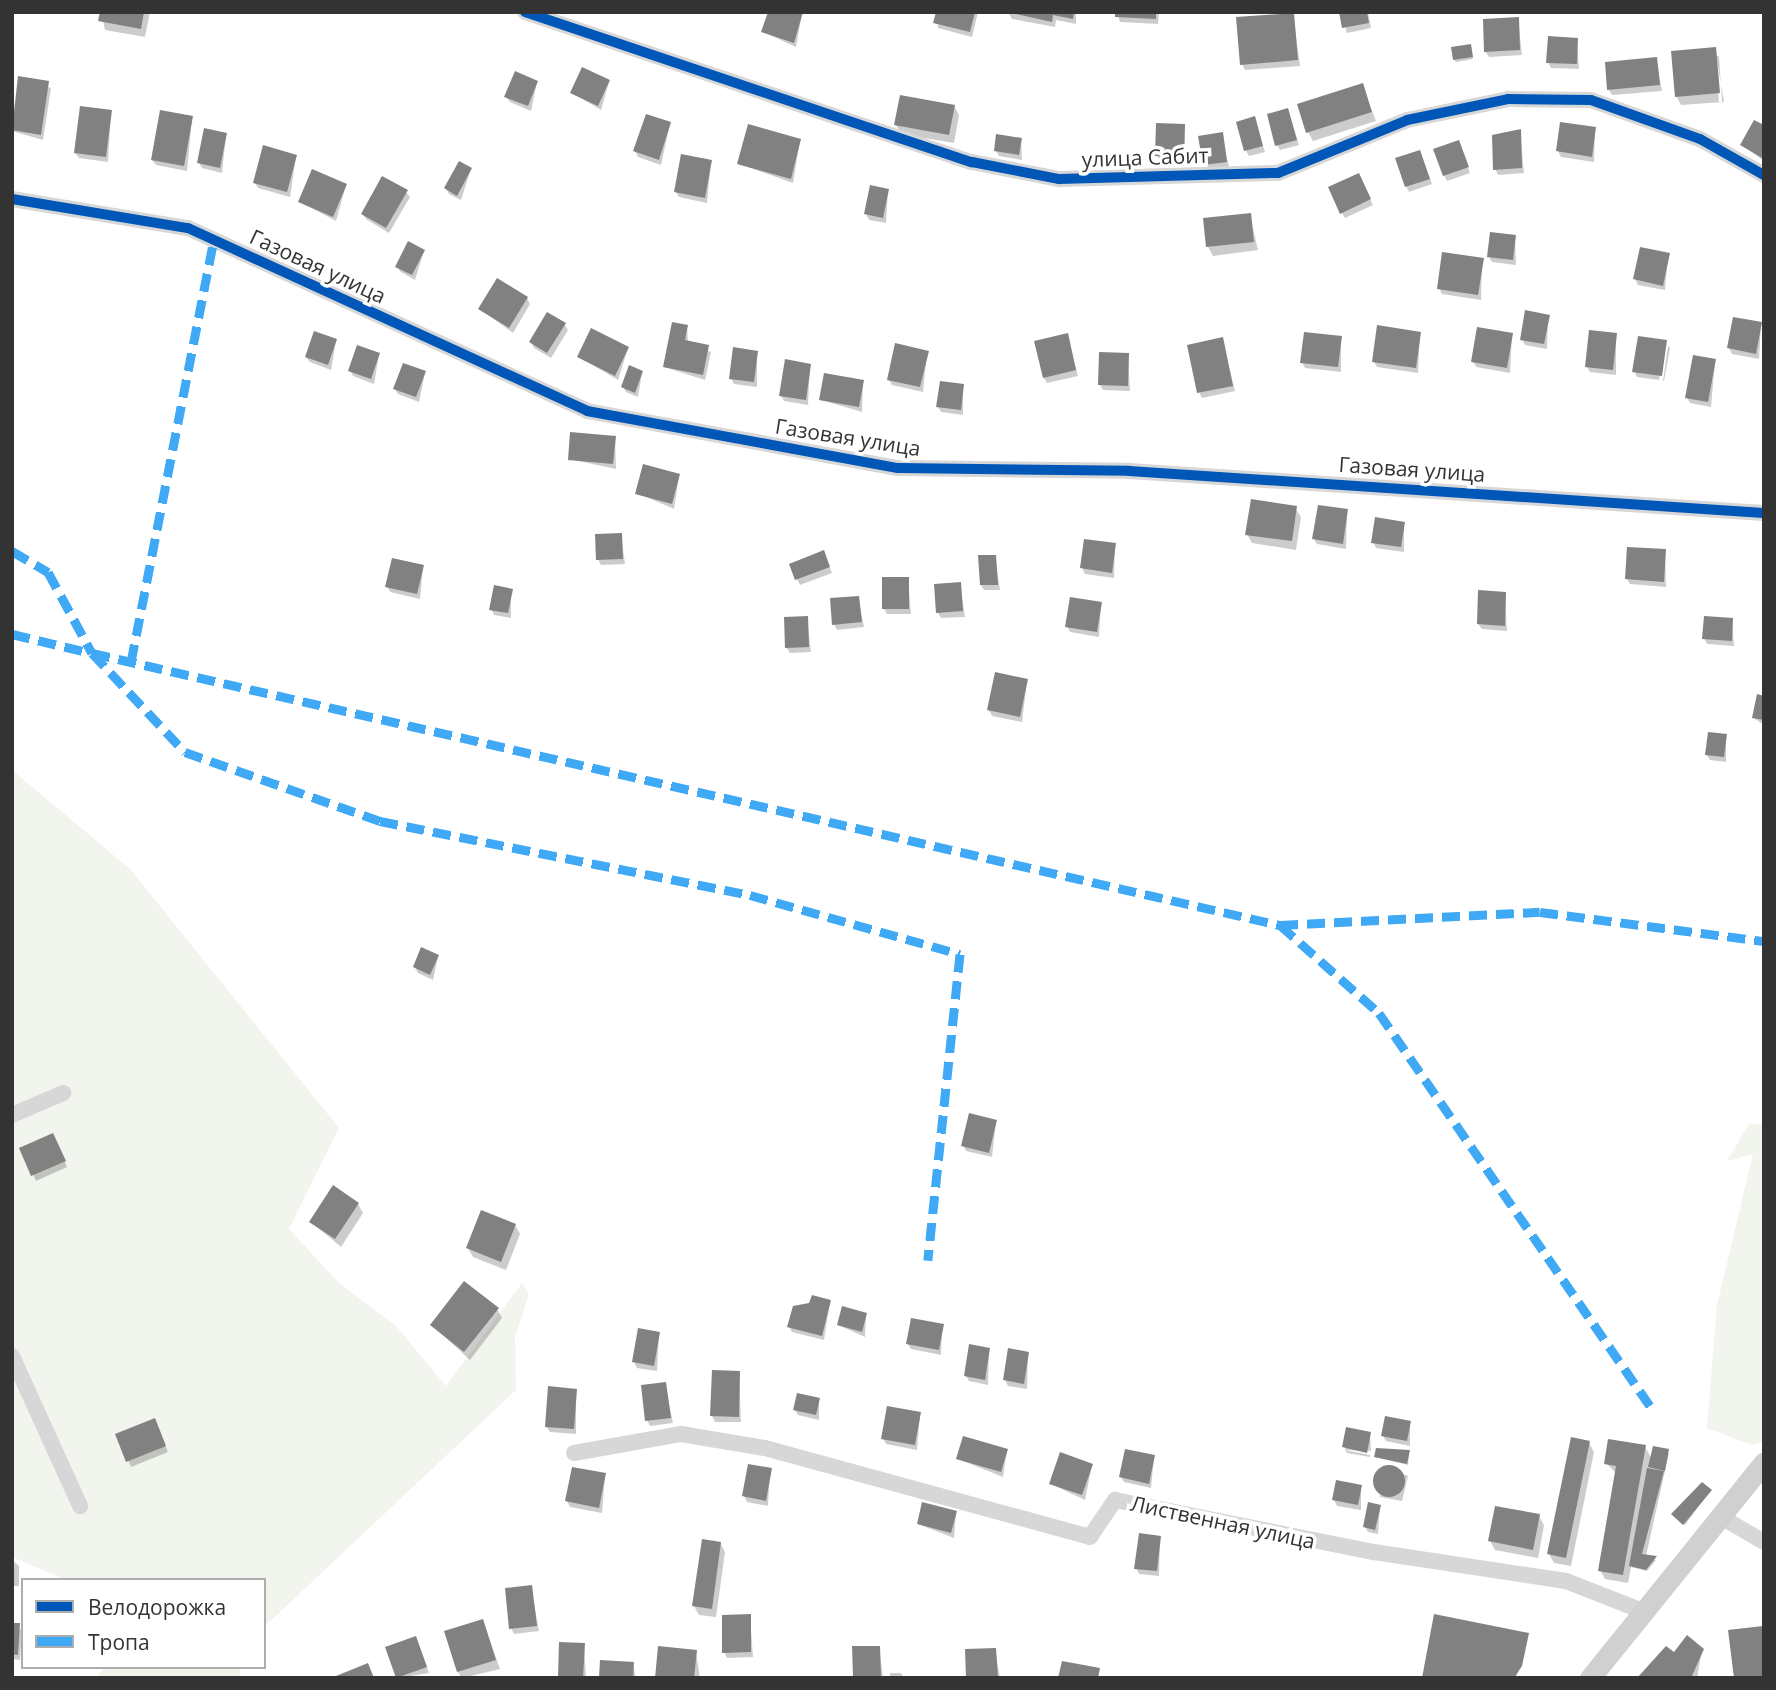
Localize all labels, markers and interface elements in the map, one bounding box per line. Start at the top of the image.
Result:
street label: улица Сабит [1081,142,1209,172]
street label: Газовая улица [246,224,390,308]
street label: Газовая улица [773,413,923,461]
street label: Газовая улица [1338,451,1486,487]
street label: Лиственная улица [1128,1490,1318,1554]
legend [21,1578,266,1669]
text: Велодорожка [88,1593,226,1621]
text: Тропа [88,1628,150,1656]

